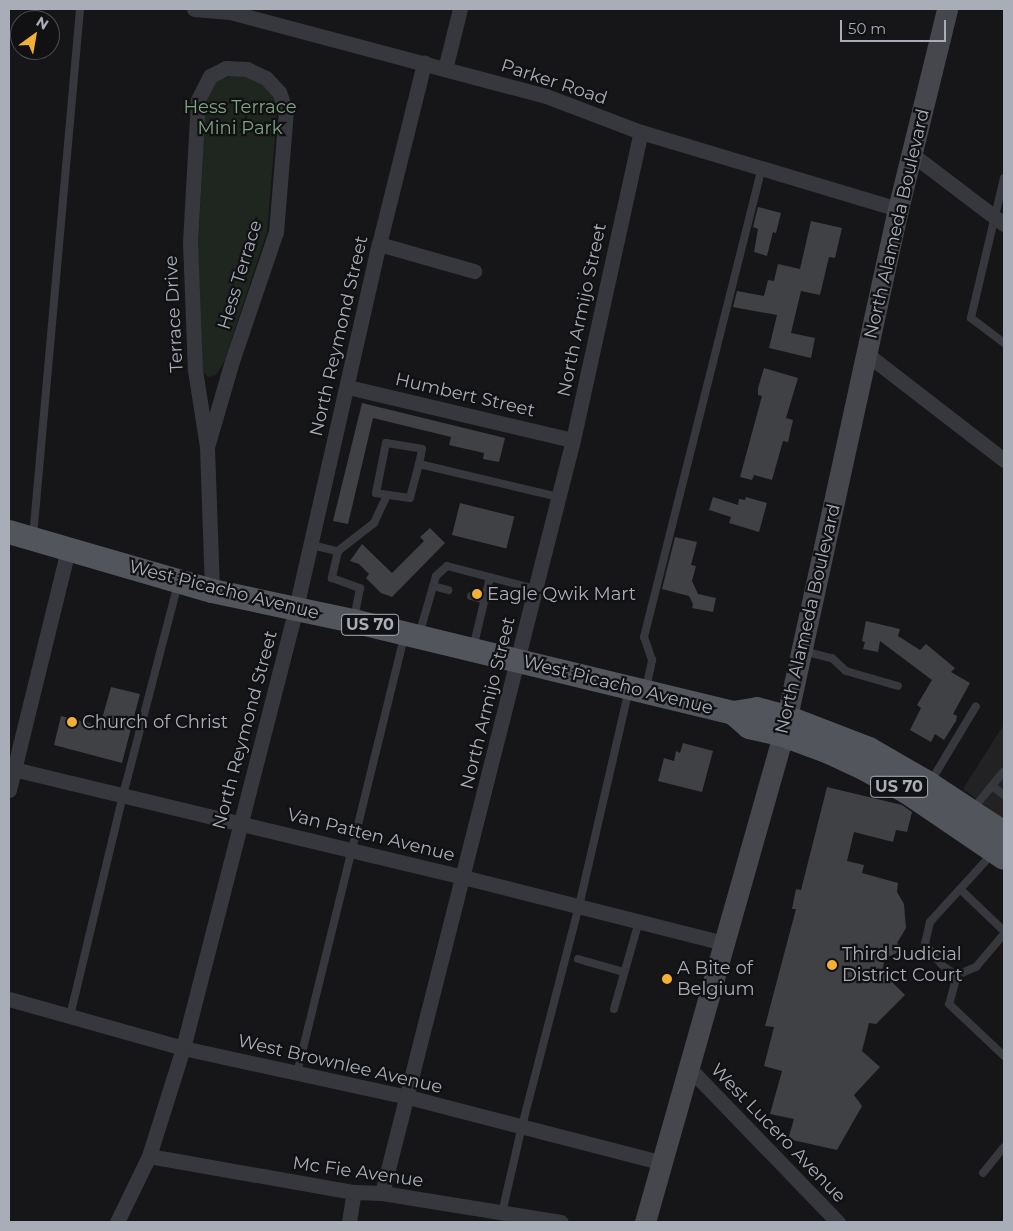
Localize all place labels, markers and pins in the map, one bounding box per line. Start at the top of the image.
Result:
place label: Eagle Qwik Mart [487,583,636,605]
marker: Eagle Qwik Mart [471,588,483,600]
place label: Church of Christ [82,711,228,733]
marker: Church of Christ [66,716,78,728]
place label: Third Judicial District Court [842,944,963,986]
place label: A Bite of Belgium [677,958,755,1001]
marker: Third Judicial District Court [826,959,838,971]
marker: A Bite of Belgium [661,973,673,985]

